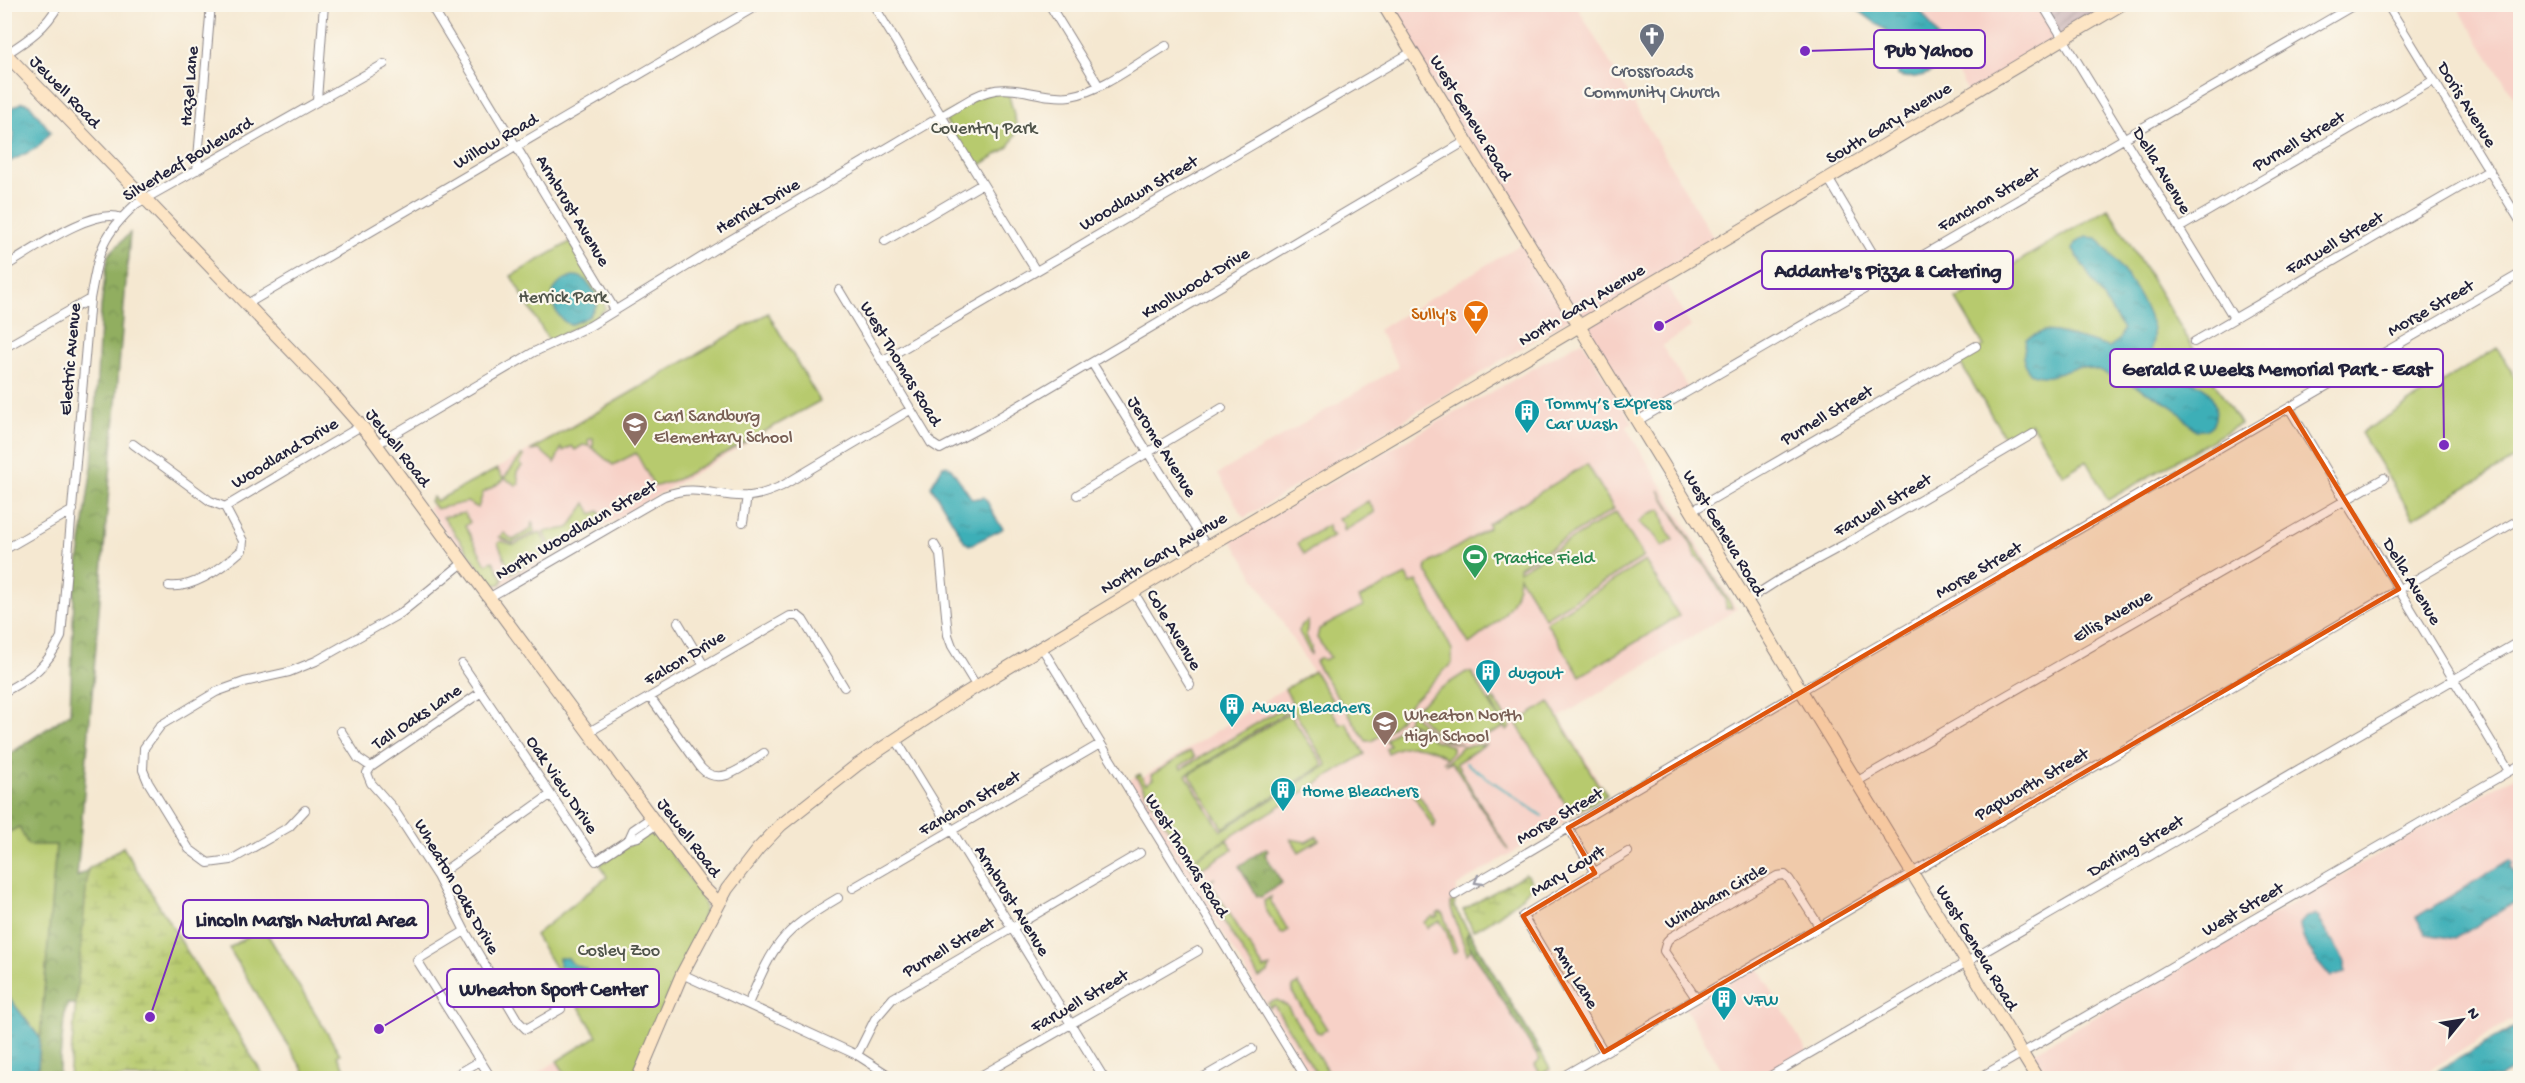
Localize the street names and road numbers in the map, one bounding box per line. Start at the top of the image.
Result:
street label: Hazel Lane [177,45,205,127]
street label: Jewell Road [24,52,105,135]
street label: West Geneva Road [1424,52,1516,186]
street label: Doris Avenue [2431,58,2501,152]
street label: South Gary Avenue [1823,78,1956,170]
street label: Purnell Street [2249,107,2350,177]
street label: Willow Road [450,109,543,175]
street label: Silverleaf Boulevard [119,112,258,207]
street label: Della Avenue [2126,123,2195,219]
street label: Woodlawn Street [1076,151,1204,237]
street label: Armbrust Avenue [530,152,614,271]
street label: Fanchon Street [1934,162,2045,238]
street label: Herrick Drive [712,174,805,240]
street label: Farwell Street [2282,207,2389,281]
street label: Knollwood Drive [1138,243,1255,325]
street label: North Gary Avenue [1515,260,1650,352]
street label: Morse Street [2384,275,2480,342]
street label: West Thomas Road [854,298,946,432]
street label: Electric Avenue [56,301,87,416]
street label: Purnell Street [1777,381,1878,451]
street label: Jerome Avenue [1122,393,1201,502]
street label: Jewell Road [360,405,435,493]
street label: Woodland Drive [228,414,343,494]
street label: West Geneva Road [1677,467,1769,601]
street label: Farwell Street [1830,469,1937,543]
street label: North Woodlawn Street [492,476,662,586]
street label: North Gary Avenue [1097,508,1232,600]
street label: Della Avenue [2376,534,2445,630]
street label: Morse Street [1932,537,2028,604]
street label: Cole Avenue [1140,586,1206,675]
street label: Ellis Avenue [2070,586,2157,648]
street label: Falcon Drive [640,626,730,692]
street label: Tall Oaks Lane [368,680,467,756]
street label: Oak View Drive [520,732,602,839]
street label: Papworth Street [1971,743,2094,827]
street label: Fanchon Street [915,766,1026,842]
street label: Morse Street [1513,783,1609,850]
street label: West Thomas Road [1139,791,1233,923]
street label: Jewell Road [651,795,725,883]
street label: Darling Street [2084,810,2189,884]
street label: Wheaton Oaks Drive [409,816,503,959]
street label: Mary Court [1527,841,1611,903]
street label: Armbrust Avenue [968,842,1054,961]
street label: Windham Circle [1661,859,1772,935]
street label: West Street [2199,878,2289,942]
street label: West Geneva Road [1930,882,2022,1016]
street label: Purnell Street [899,913,1000,983]
street label: Amy Lane [1548,941,1602,1014]
street label: Farwell Street [1027,965,1134,1039]

